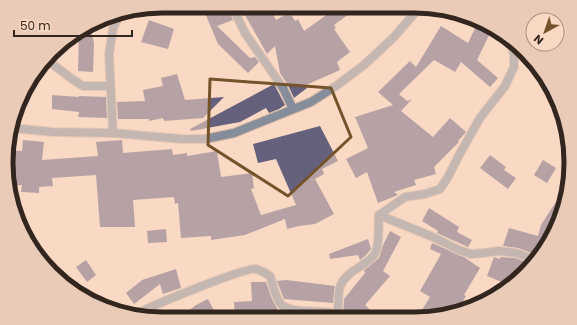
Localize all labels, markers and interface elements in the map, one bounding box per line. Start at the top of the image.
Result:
scale bar [14,12,132,38]
north arrow [525,12,565,52]
text: 50 m [20,17,51,34]
text: N [530,31,547,48]

